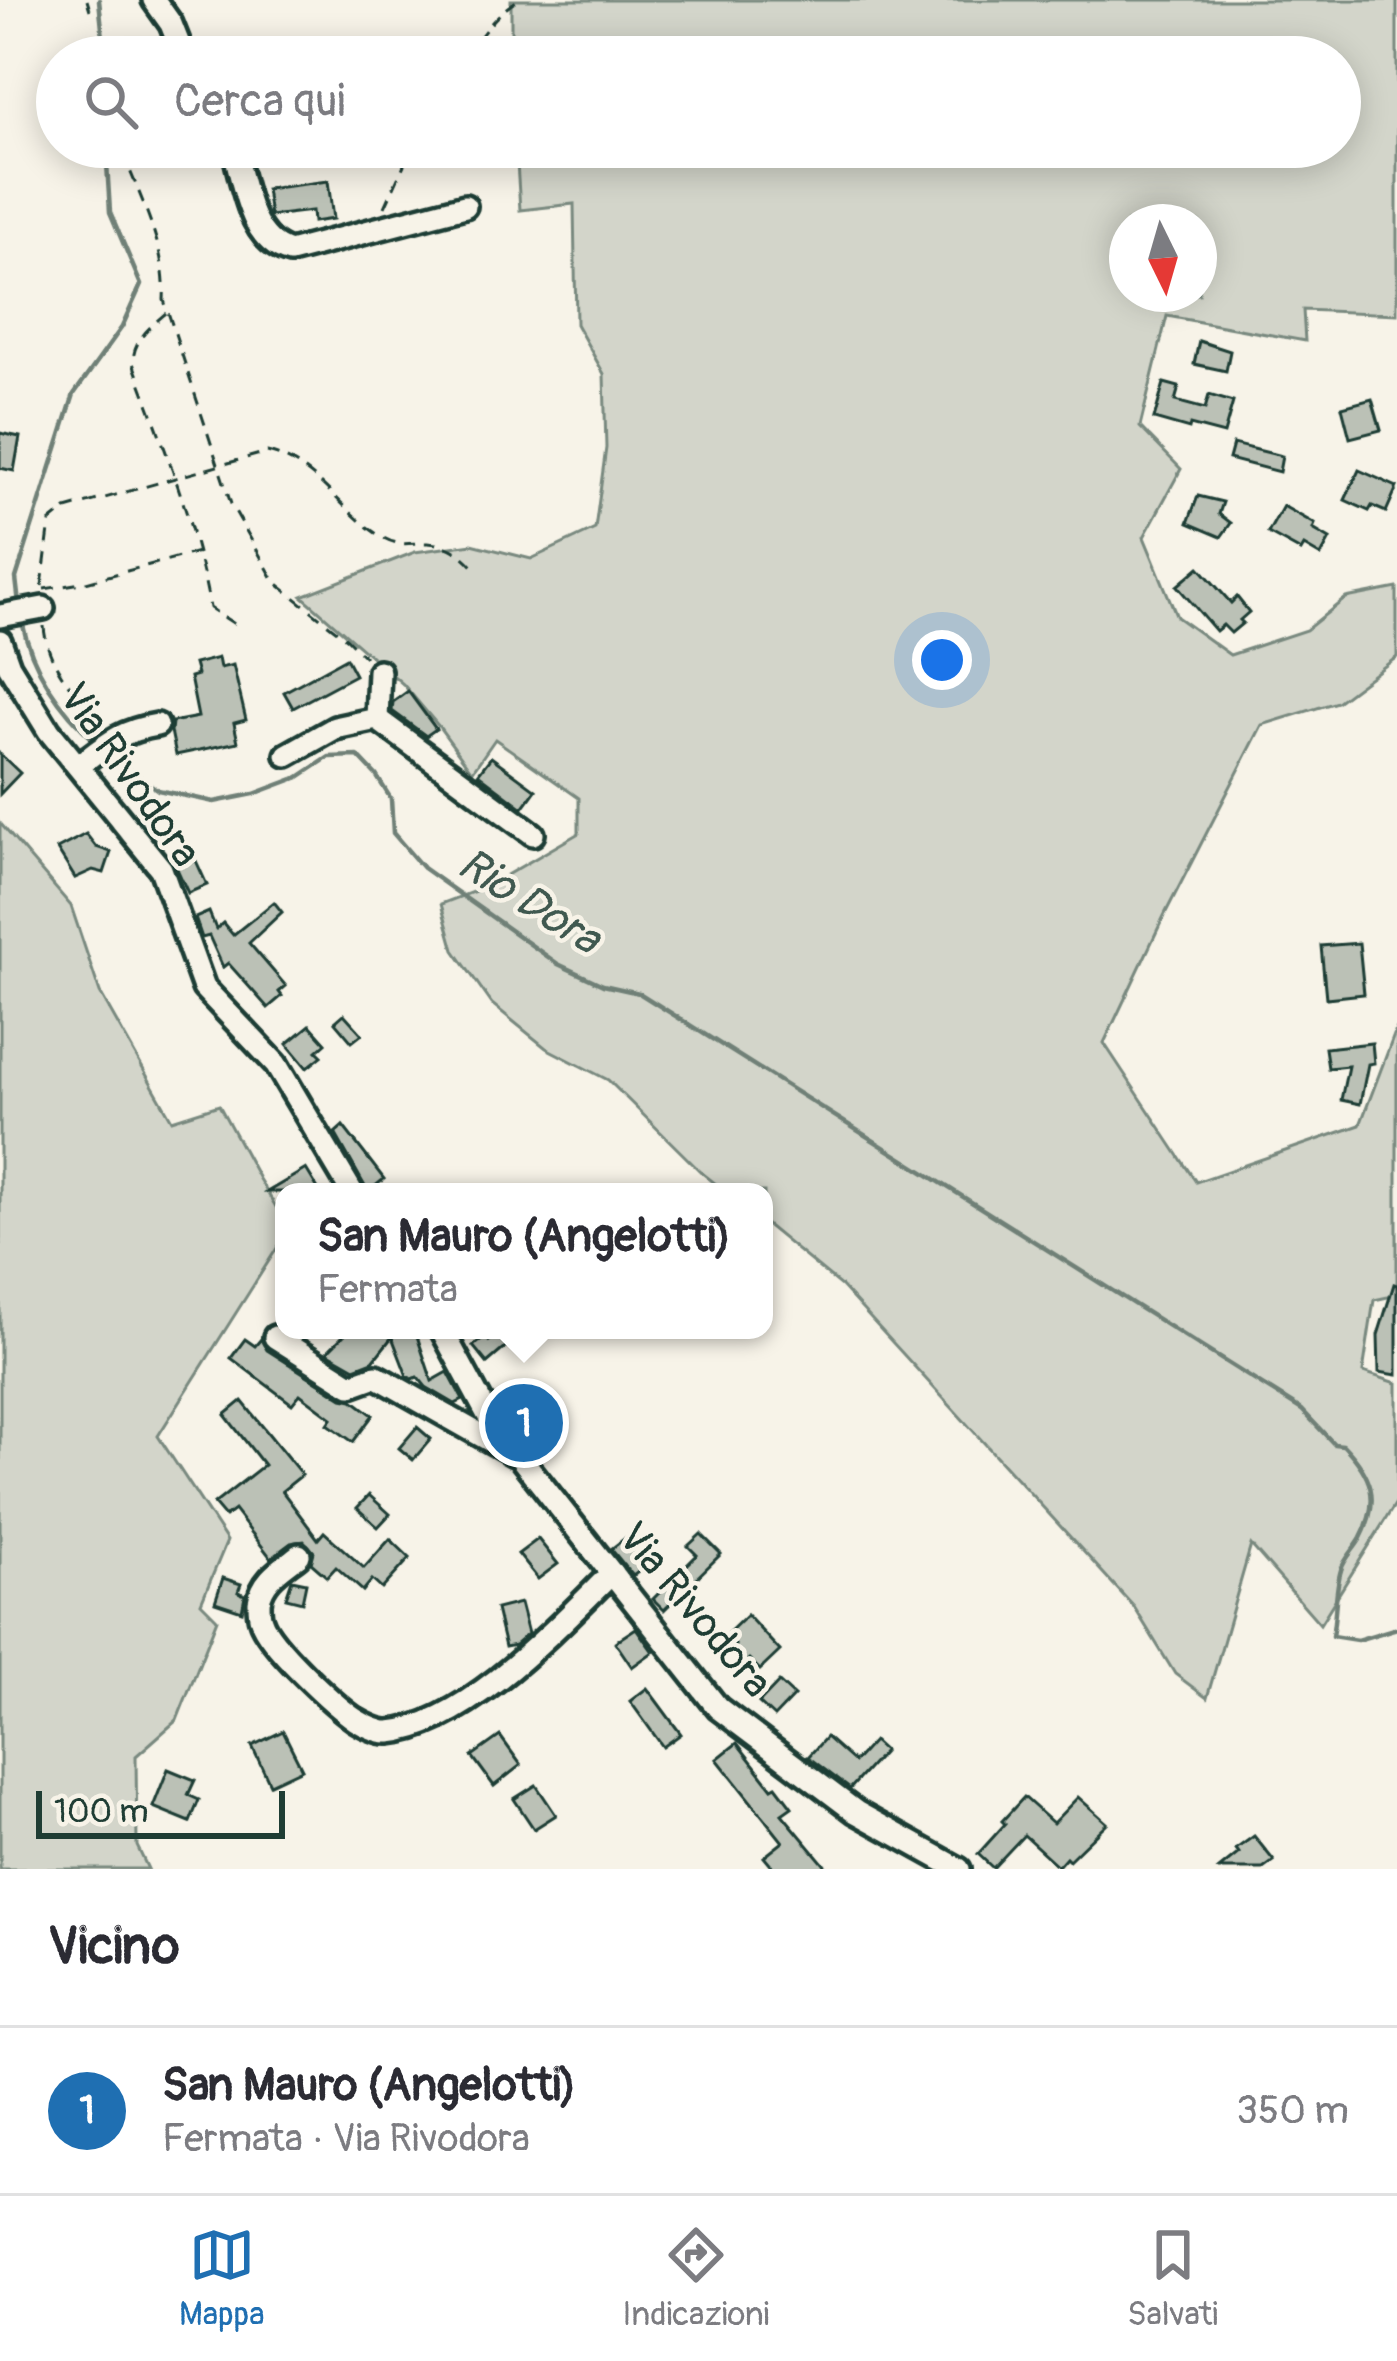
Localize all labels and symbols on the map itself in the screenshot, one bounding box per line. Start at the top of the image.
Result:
north arrow [1109,204,1217,312]
your location [912,630,972,690]
street label: Via Rivodora [47,673,212,877]
water label: Rio Dora [447,836,612,968]
pin: 1 [485,1378,563,1468]
street label: Via Rivodora [606,1512,783,1708]
scale bar [36,1785,285,1838]

